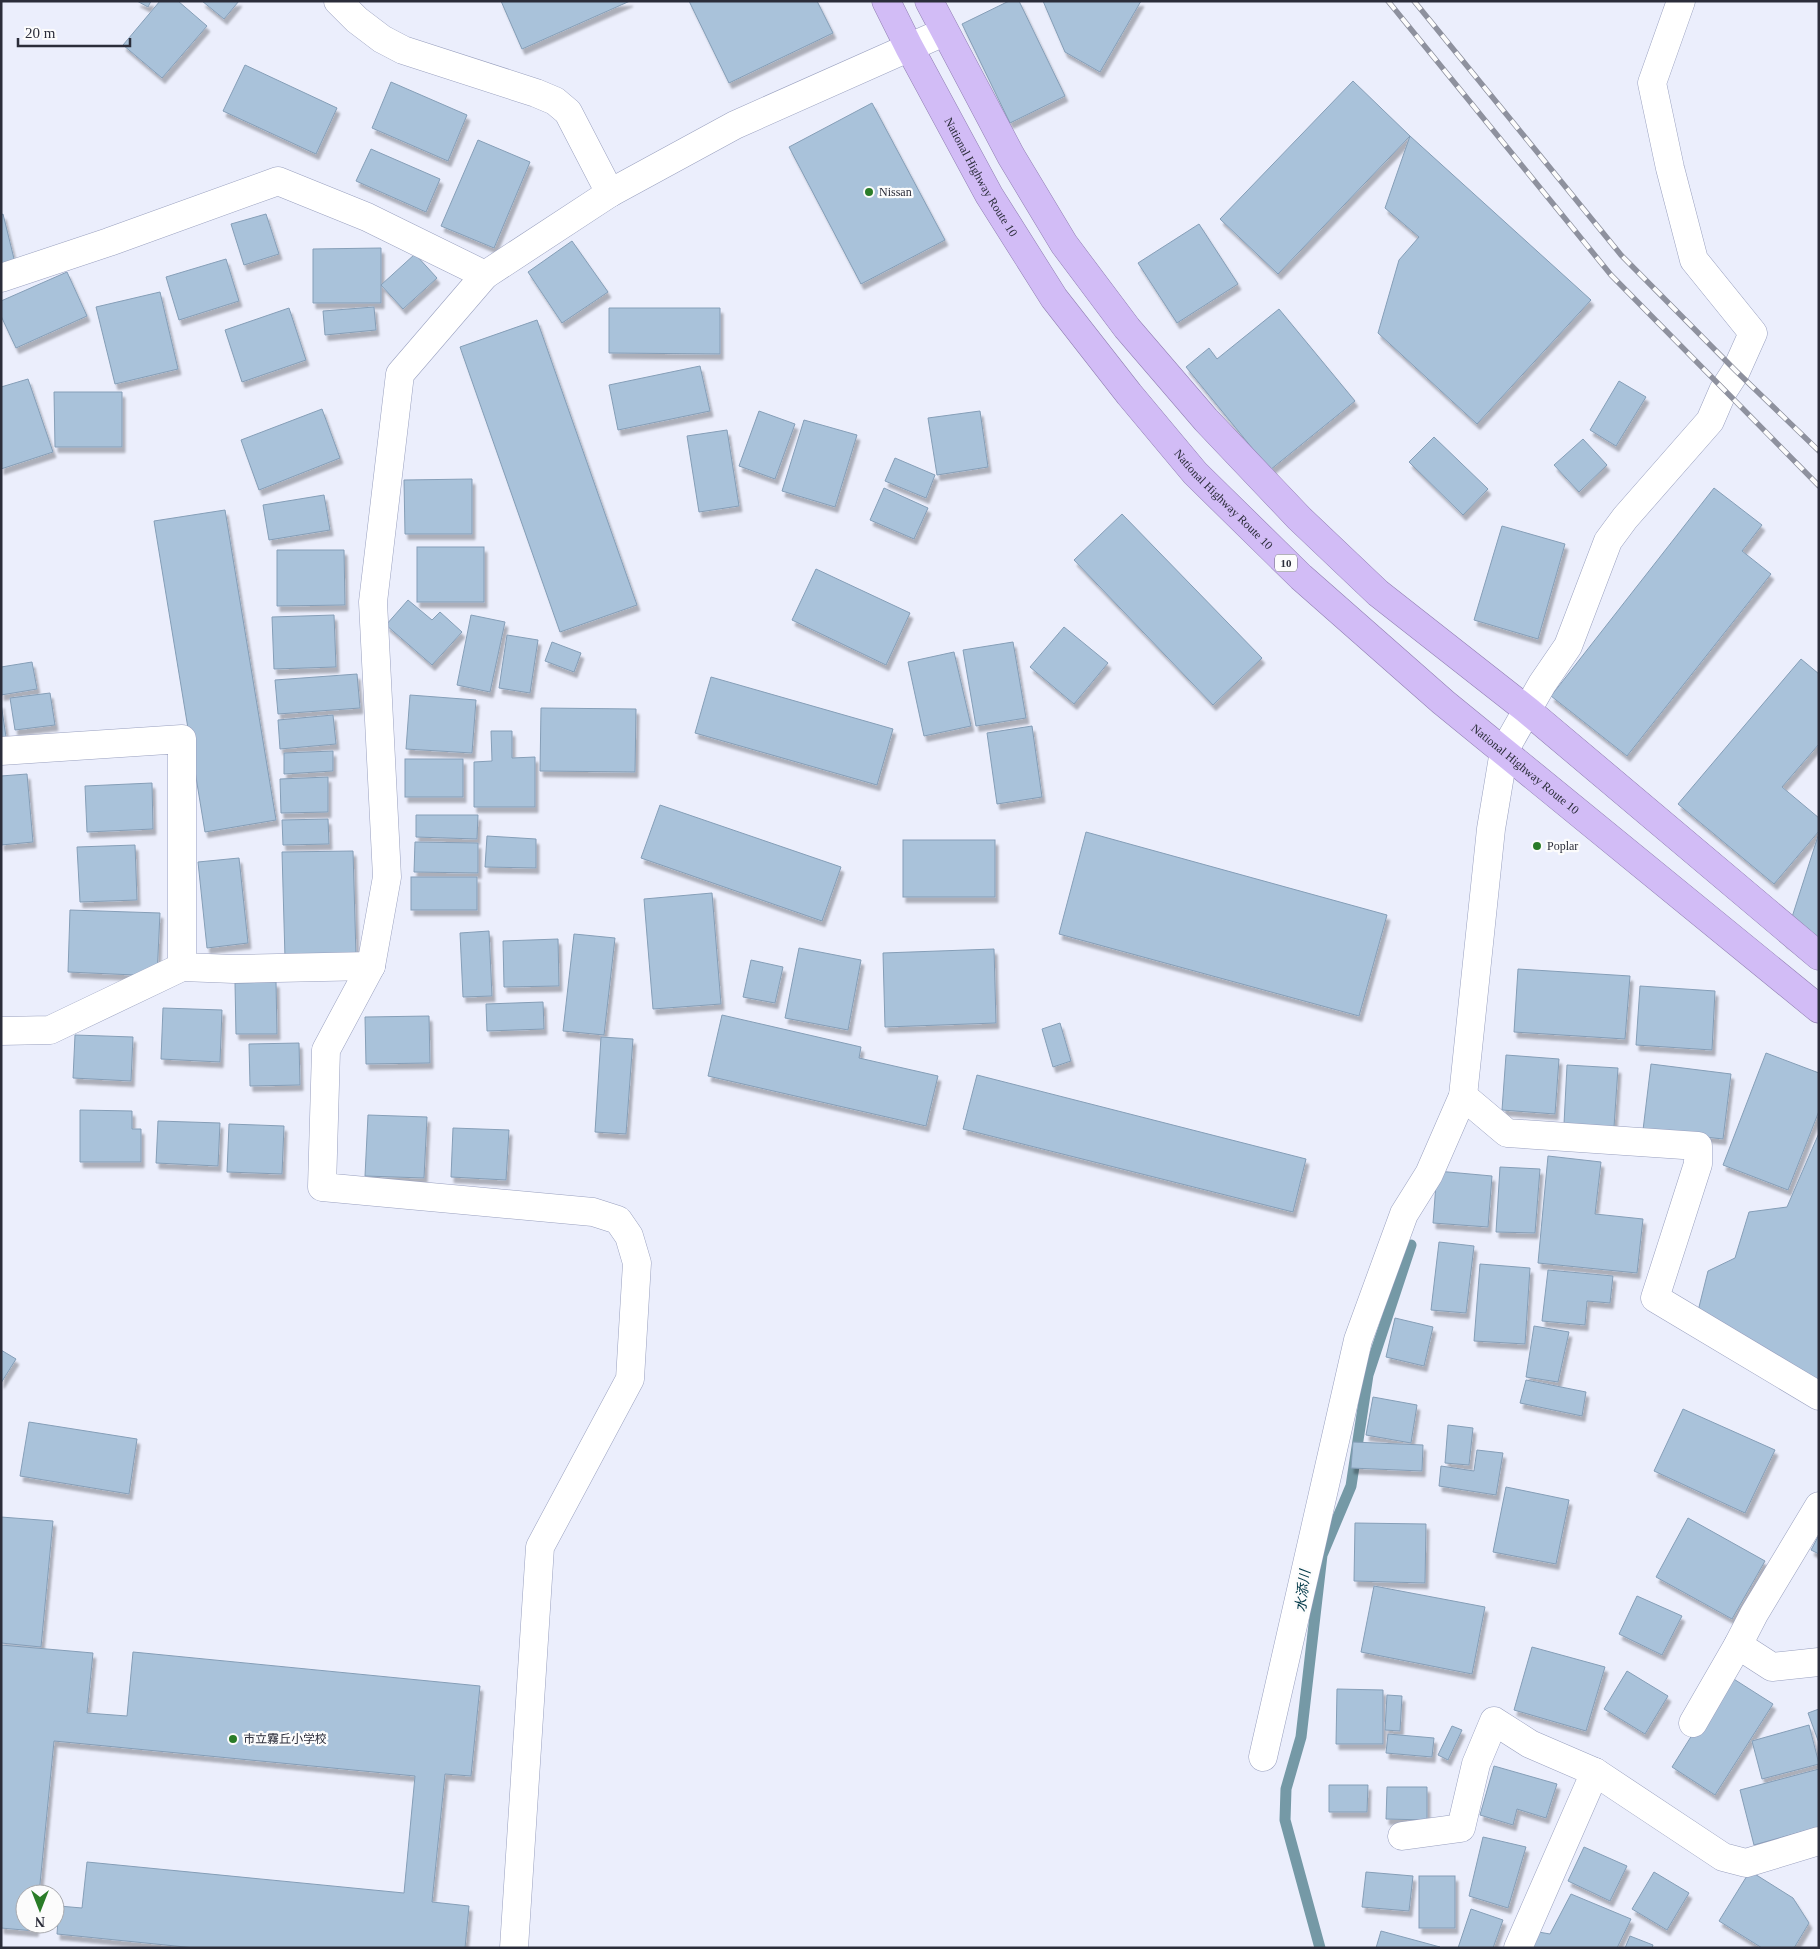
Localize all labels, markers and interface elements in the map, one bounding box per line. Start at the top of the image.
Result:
scale bar [18,15,130,47]
text: 20 m [25,25,56,41]
street label: National Highway Route 10 [941,115,1020,239]
place label: Nissan [879,185,912,199]
marker: Nissan [863,186,875,198]
street label: National Highway Route 10 [1171,446,1276,552]
road number: 10 [1275,554,1297,572]
street label: National Highway Route 10 [1468,721,1582,817]
place label: Poplar [1547,839,1578,853]
marker: Poplar [1531,840,1543,852]
water label: 水添川 [1293,1567,1313,1613]
place label: 市立霧丘小学校 [243,1732,327,1746]
marker: 市立霧丘小学校 [227,1733,239,1745]
north arrow [15,1884,65,1934]
text: N [35,1914,45,1929]

